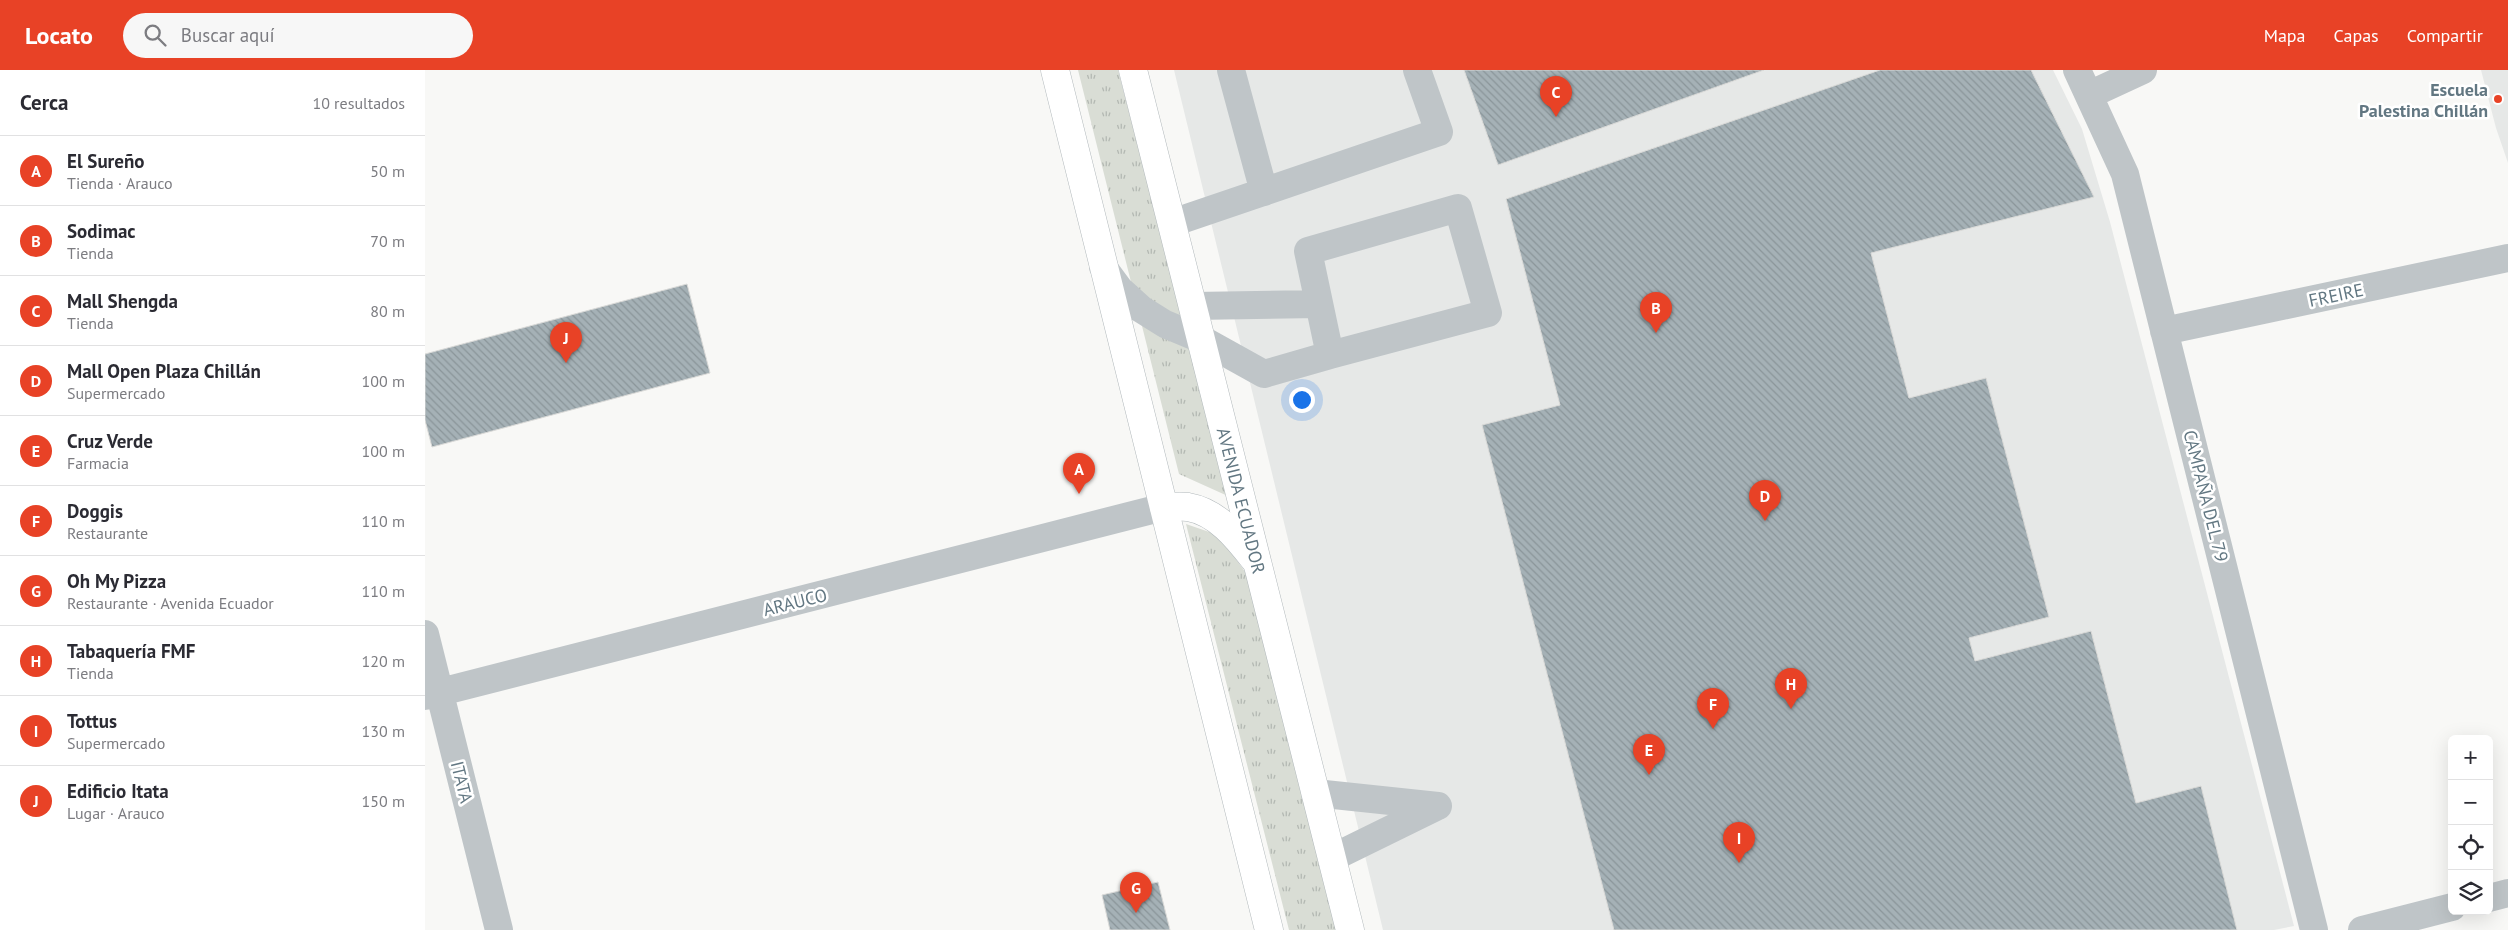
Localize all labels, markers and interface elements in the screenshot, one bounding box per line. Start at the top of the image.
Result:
search box [123,13,473,58]
text: Locato [25,20,93,51]
icon: search [141,21,169,49]
text: Buscar aquí [181,23,275,47]
text: Mapa [2264,24,2306,47]
text: Capas [2334,24,2379,47]
text: Compartir [2407,24,2483,47]
pin: C [1540,76,1572,117]
place label: Escuela Palestina Chillán [2359,78,2488,122]
text: Cerca [20,89,69,116]
text: 10 resultados [312,93,405,113]
marker: Escuela Palestina Chillán [2492,93,2504,105]
text: El Sureño [67,149,144,173]
text: A [31,161,41,181]
text: 50 m [370,161,405,181]
text: Tienda · Arauco [67,173,173,193]
text: Sodimac [67,219,136,243]
text: B [31,231,41,251]
text: 70 m [370,231,405,251]
text: Tienda [67,243,114,263]
street label: FREIRE [2307,278,2365,312]
text: Mall Shengda [67,289,178,313]
pin: B [1640,292,1672,333]
text: C [32,301,40,321]
text: 80 m [370,301,405,321]
text: Tienda [67,313,114,333]
pin: J [550,322,582,363]
text: Mall Open Plaza Chillán [67,359,261,383]
text: D [31,371,41,391]
text: 100 m [362,371,405,391]
text: Supermercado [67,383,165,403]
your location [1289,387,1315,413]
street label: AVENIDA ECUADOR [1212,425,1271,576]
street label: CAMPAÑA DEL 79 [2178,428,2234,564]
text: Cruz Verde [67,429,153,453]
text: E [32,441,40,461]
text: 100 m [362,441,405,461]
text: Farmacia [67,453,129,473]
pin: A [1063,453,1095,494]
pin: D [1749,480,1781,521]
text: Doggis [67,499,123,523]
text: F [32,511,40,531]
text: 110 m [362,511,405,531]
text: Restaurante [67,523,148,543]
text: Oh My Pizza [67,569,166,593]
text: G [31,581,41,601]
text: 110 m [362,581,405,601]
street label: ARAUCO [761,583,829,621]
text: Restaurante · Avenida Ecuador [67,593,274,613]
text: Tabaquería FMF [67,639,195,663]
text: H [31,651,41,671]
text: 120 m [362,651,405,671]
text: Tienda [67,663,114,683]
pin: H [1775,668,1807,709]
pin: F [1697,688,1729,729]
text: Tottus [67,709,117,733]
text: I [34,721,38,741]
text: 130 m [362,721,405,741]
text: Supermercado [67,733,165,753]
pin: E [1633,734,1665,775]
map controls [2448,735,2493,915]
button: + [2448,735,2493,780]
street label: ITATA [446,759,478,806]
text: Edificio Itata [67,779,169,803]
button: − [2448,780,2493,825]
text: J [33,791,39,811]
text: 150 m [362,791,405,811]
text: Lugar · Arauco [67,803,165,823]
pin: I [1723,822,1755,863]
button: locate [2448,825,2493,870]
button: layers [2448,870,2493,915]
pin: G [1120,872,1152,913]

